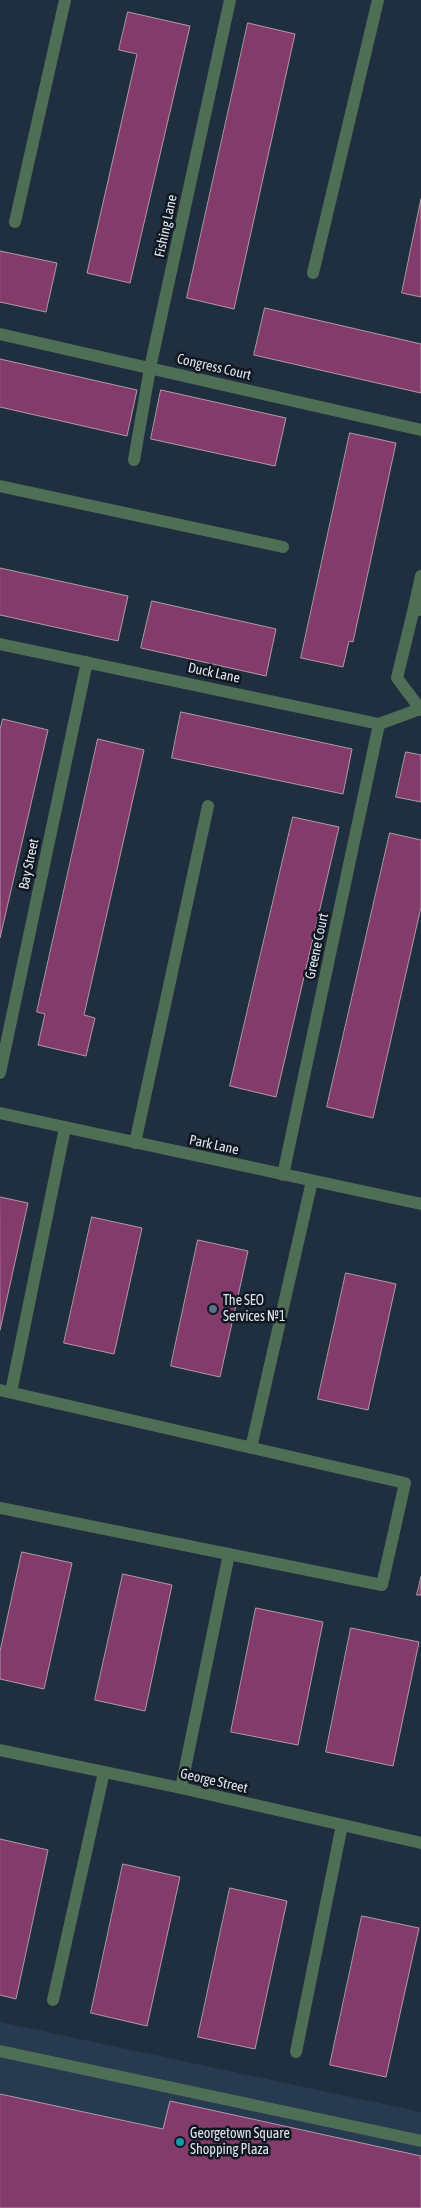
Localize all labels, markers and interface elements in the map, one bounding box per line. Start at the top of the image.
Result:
street label: Fishing Lane [151,193,181,259]
street label: Congress Court [175,350,253,384]
street label: Duck Lane [186,659,242,687]
street label: Bay Street [15,837,43,891]
street label: Greene Court [302,912,332,980]
street label: Park Lane [188,1132,240,1158]
place label: The SEO Services №1 [223,1293,286,1325]
marker: The SEO Services №1 [207,1303,219,1315]
street label: George Street [179,1765,249,1797]
place label: Georgetown Square Shopping Plaza [190,2126,290,2158]
marker: Georgetown Square Shopping Plaza [174,2136,186,2148]

